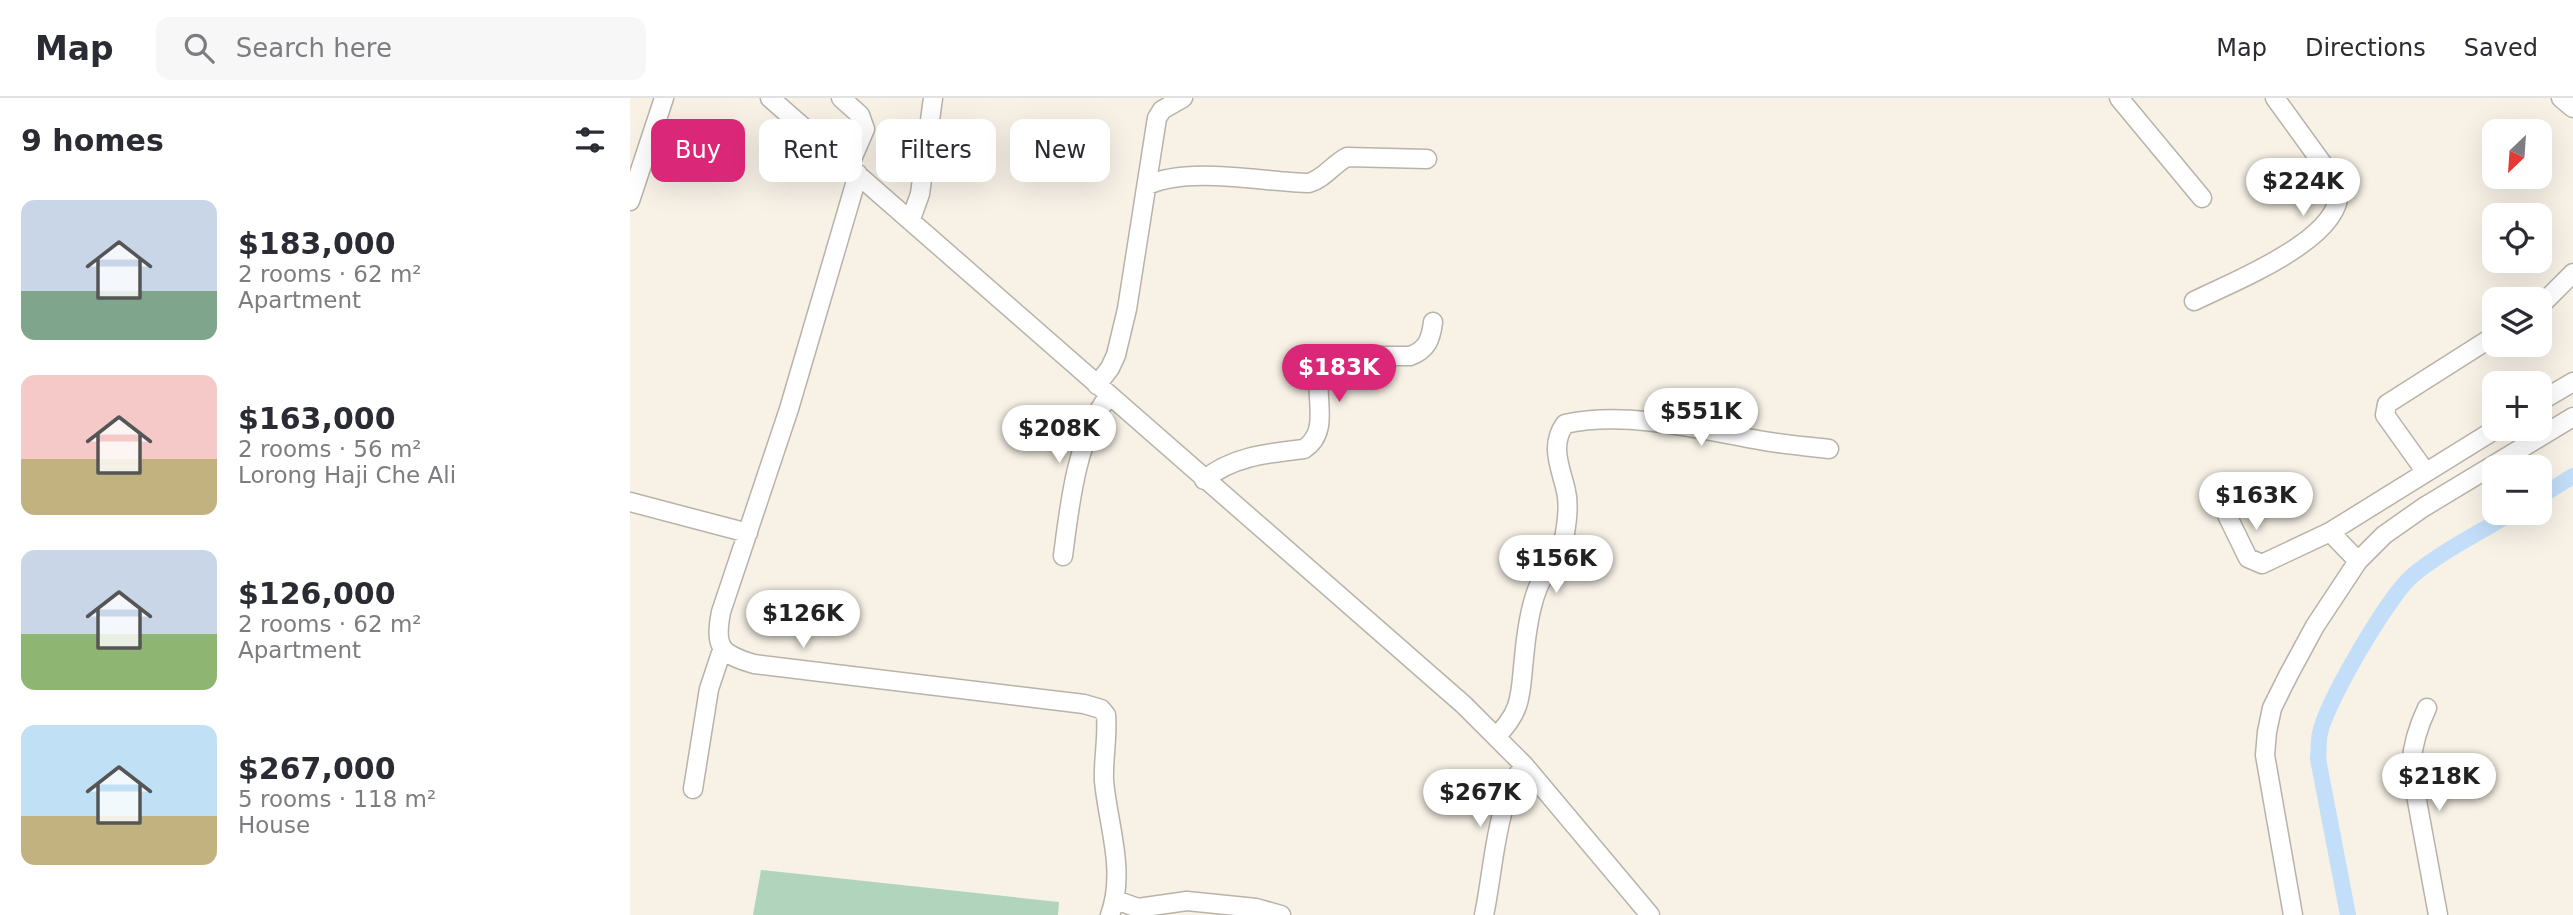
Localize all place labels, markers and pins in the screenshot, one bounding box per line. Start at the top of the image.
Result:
pin: $224K [2254,158,2352,218]
pin: $183K [1290,344,1388,404]
pin: $551K [1652,388,1750,448]
pin: $208K [1010,406,1108,465]
pin: $163K [2207,472,2305,532]
pin: $156K [1507,536,1605,595]
pin: $126K [754,590,852,650]
pin: $218K [2390,754,2488,813]
pin: $267K [1431,770,1529,829]

